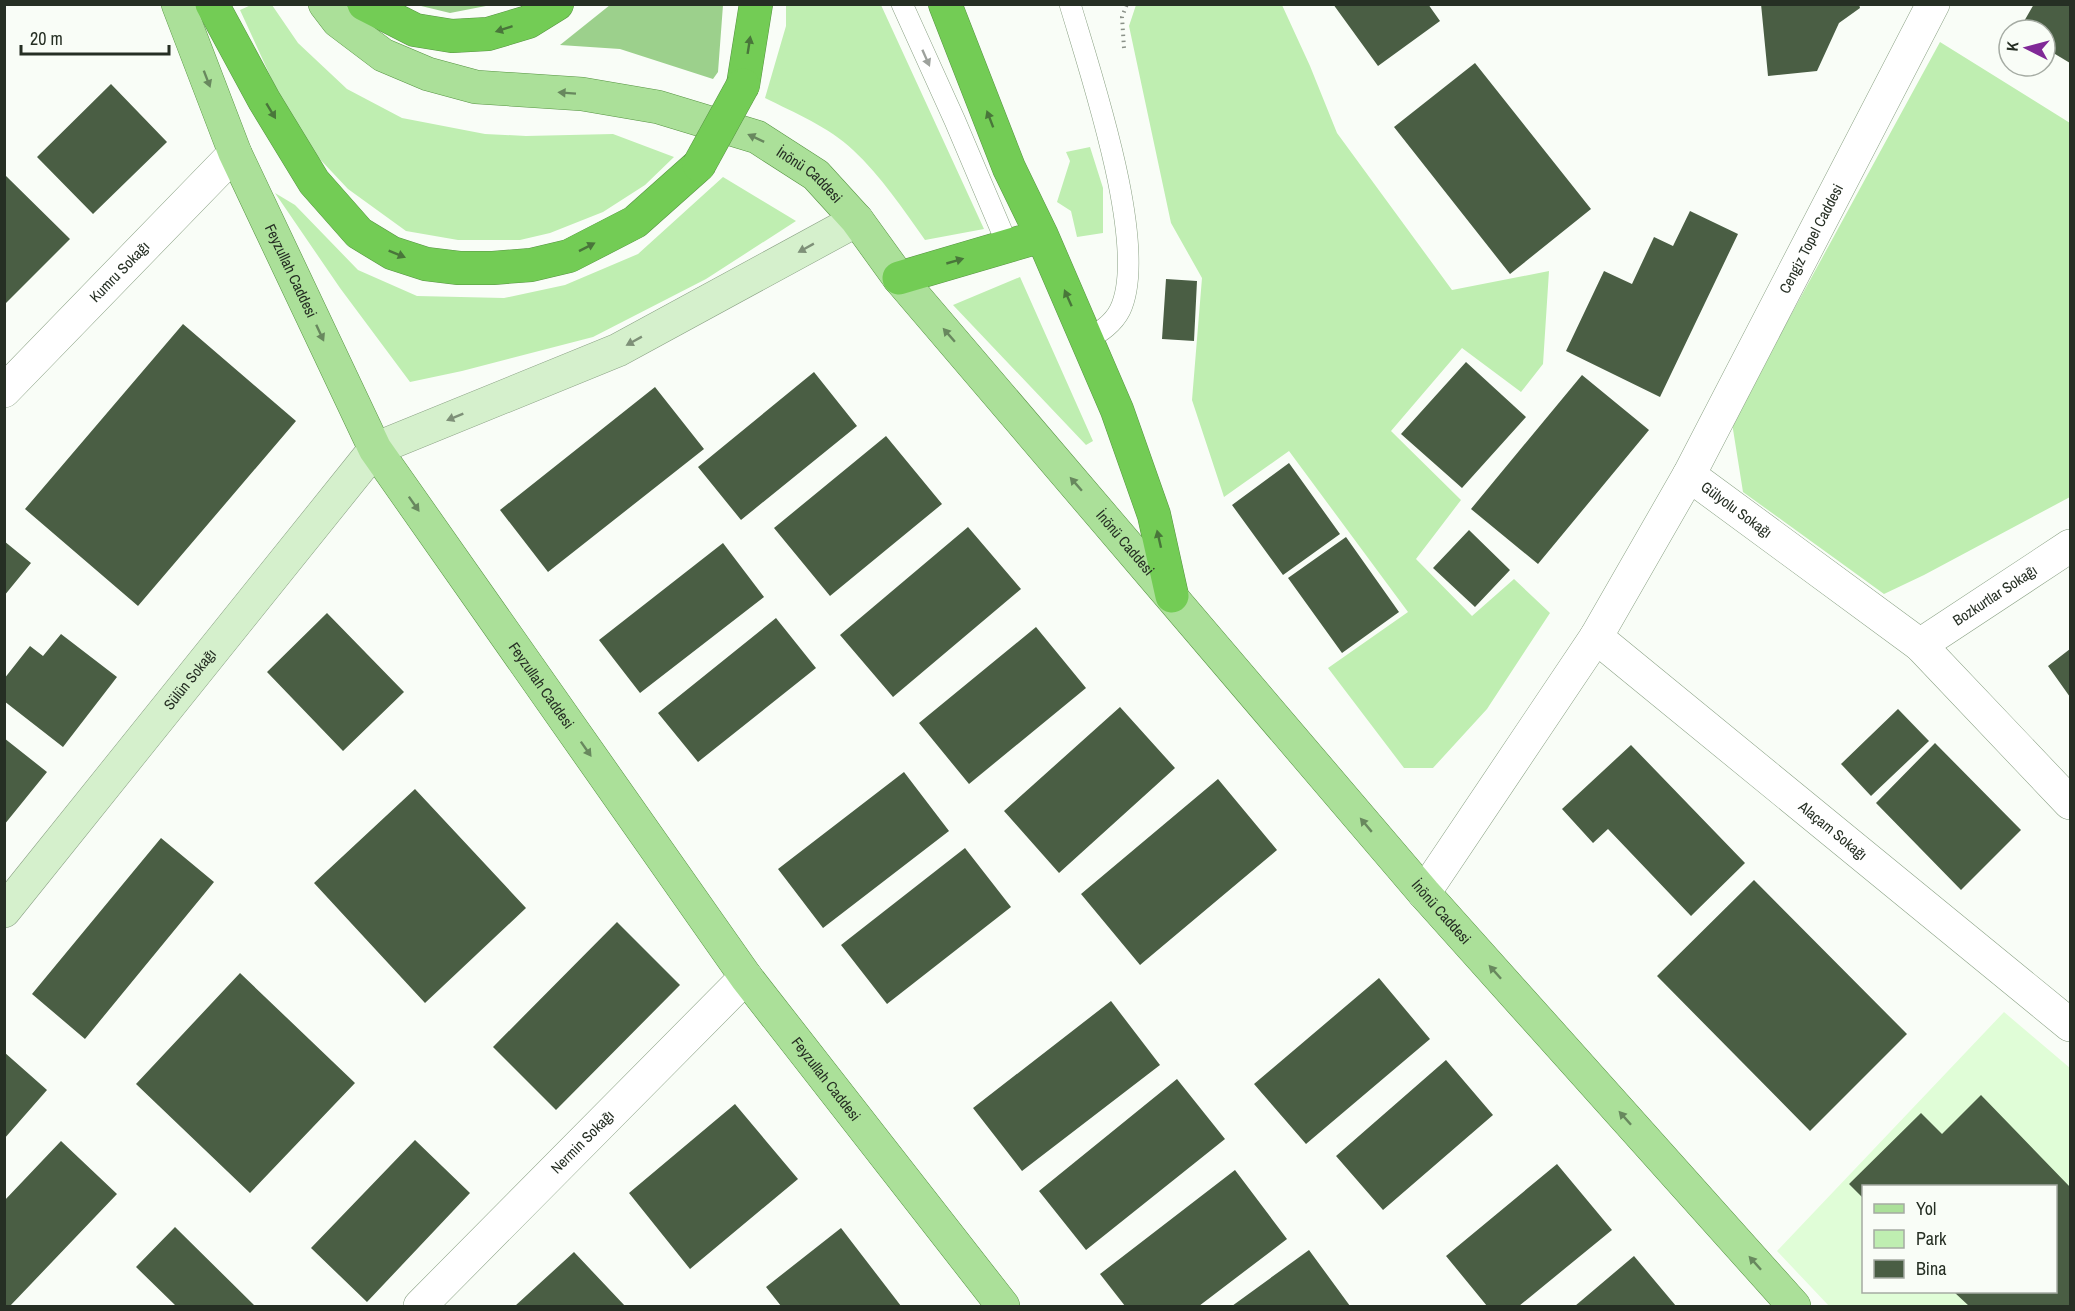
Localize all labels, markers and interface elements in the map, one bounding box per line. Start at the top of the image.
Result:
scale bar [21,18,170,56]
north arrow [1997,18,2057,78]
one-way arrow [495,25,513,34]
text: 20 m [30,26,63,51]
one-way arrow [745,35,754,54]
text: K [2001,40,2024,52]
one-way arrow [922,49,931,66]
one-way arrow [202,70,212,88]
one-way arrow [558,88,577,98]
one-way arrow [265,103,276,119]
one-way arrow [984,110,994,128]
one-way arrow [747,133,765,143]
street label: İnönü Caddesi [772,141,847,207]
street label: Cengiz Topel Caddesi [1774,180,1848,297]
street label: Feyzullah Caddesi [260,220,322,321]
street label: Kumru Sokağı [85,236,154,307]
one-way arrow [578,242,595,251]
one-way arrow [797,243,814,253]
one-way arrow [388,250,406,259]
one-way arrow [946,256,964,265]
one-way arrow [1063,288,1073,306]
one-way arrow [316,325,325,342]
one-way arrow [942,328,956,343]
one-way arrow [626,336,643,346]
one-way arrow [446,413,464,422]
one-way arrow [1069,476,1083,491]
street label: Gülyolu Sokağı [1697,476,1776,543]
one-way arrow [408,495,420,511]
street label: İnönü Caddesi [1091,505,1159,580]
one-way arrow [1154,529,1163,548]
street label: Bozkurtlar Sokağı [1948,559,2041,631]
street label: Feyzullah Caddesi [504,638,579,733]
street label: Sülün Sokağı [158,644,221,714]
one-way arrow [580,741,592,757]
street label: Alaçam Sokağı [1794,795,1872,865]
one-way arrow [1360,817,1373,833]
street label: İnönü Caddesi [1407,875,1476,949]
one-way arrow [1489,965,1502,980]
street label: Feyzullah Caddesi [787,1033,866,1125]
street label: Nermin Sokağı [546,1105,619,1178]
one-way arrow [1618,1110,1632,1125]
legend [1862,1185,2057,1293]
text: Yol [1916,1196,1936,1221]
text: Park [1916,1226,1947,1251]
one-way arrow [1749,1256,1762,1271]
text: Bina [1916,1256,1946,1281]

